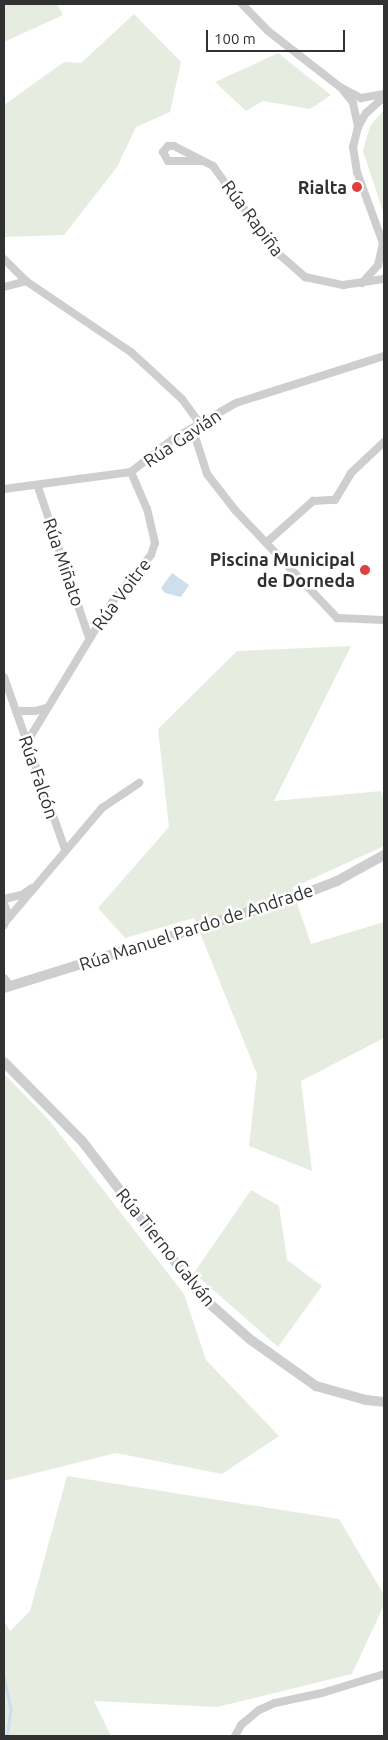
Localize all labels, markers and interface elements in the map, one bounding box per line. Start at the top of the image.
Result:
scale bar [208,20,347,52]
text: 100 m [214,30,256,47]
street label: Rúa Rapiña [217,176,289,260]
place label: Rialta [298,176,347,198]
marker: Rialta [351,181,363,193]
street label: Rúa Gavián [139,404,225,472]
street label: Rúa Miñato [39,515,89,609]
place label: Piscina Municipal de Dorneda [210,549,355,592]
street label: Rúa Voitre [87,554,155,634]
marker: Piscina Municipal de Dorneda [359,564,371,576]
street label: Rúa Falcón [15,732,63,822]
street label: Rúa Manuel Pardo de Andrade [76,879,316,975]
street label: Rúa Tierno Galván [112,1184,220,1310]

